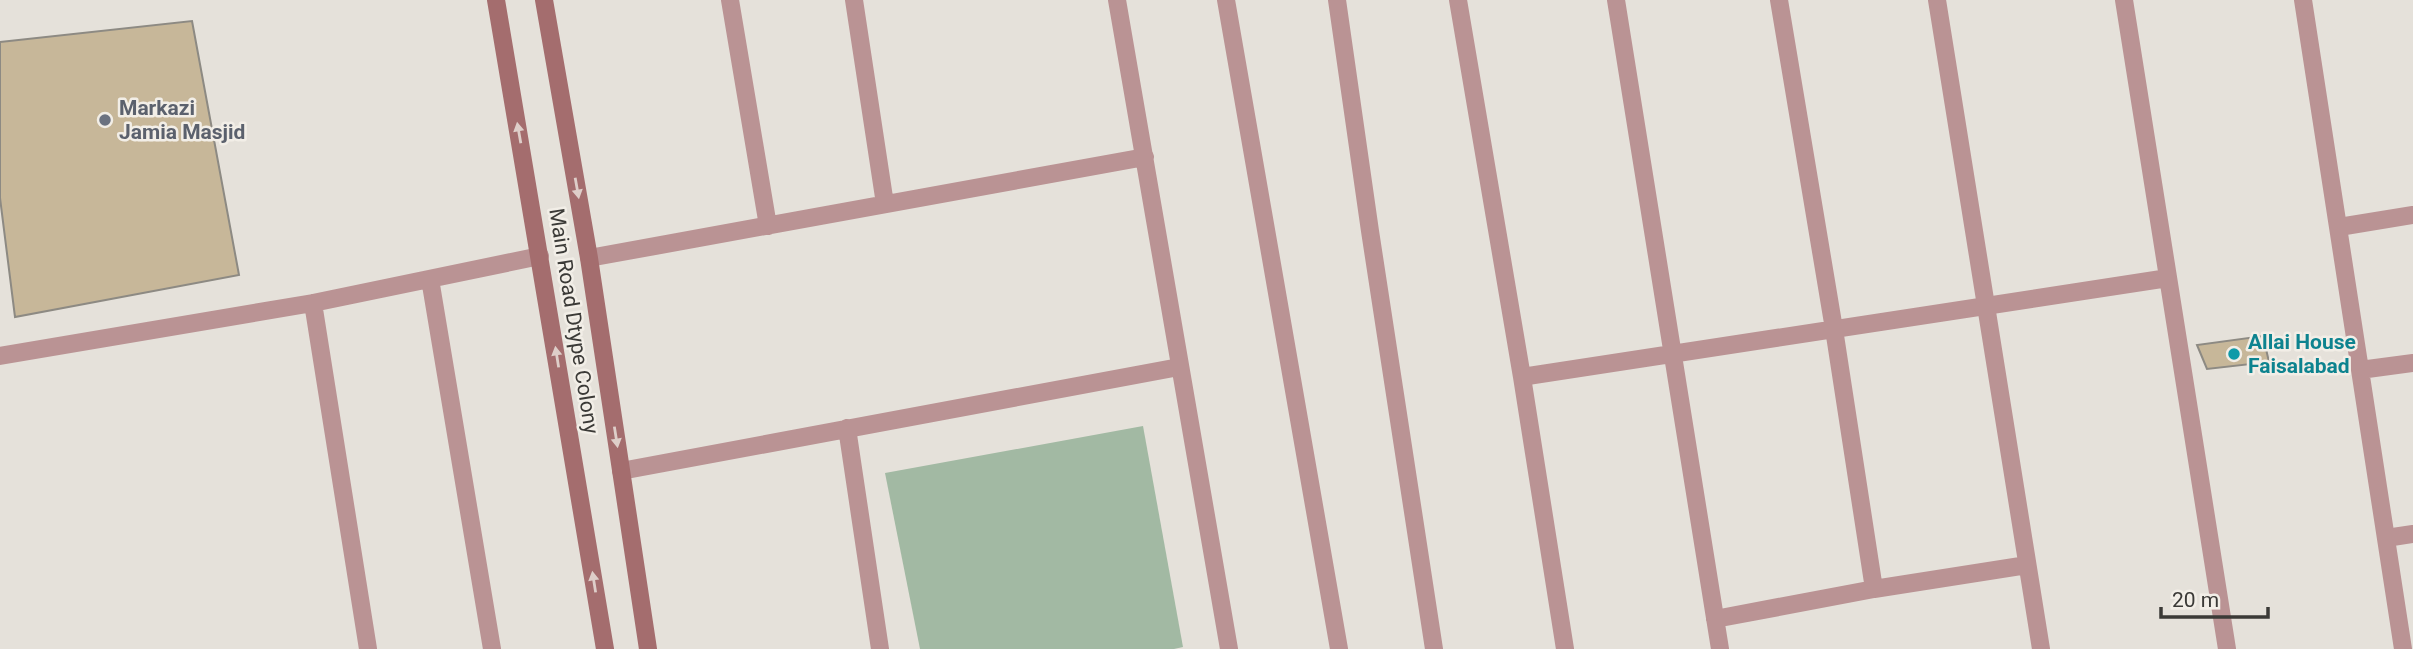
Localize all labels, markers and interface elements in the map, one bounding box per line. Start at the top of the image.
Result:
place label: Markazi Jamia Masjid [119,96,245,144]
marker: Markazi Jamia Masjid [97,112,113,128]
one-way arrow [513,122,524,144]
one-way arrow [572,177,583,199]
street label: Main Road Dtype Colony [544,207,604,436]
place label: Allai House Faisalabad [2248,330,2356,378]
one-way arrow [551,346,562,368]
marker: Allai House Faisalabad [2226,346,2242,362]
one-way arrow [611,426,622,448]
one-way arrow [588,571,599,593]
scale bar [2161,576,2268,620]
text: 20 m [2172,588,2219,612]

